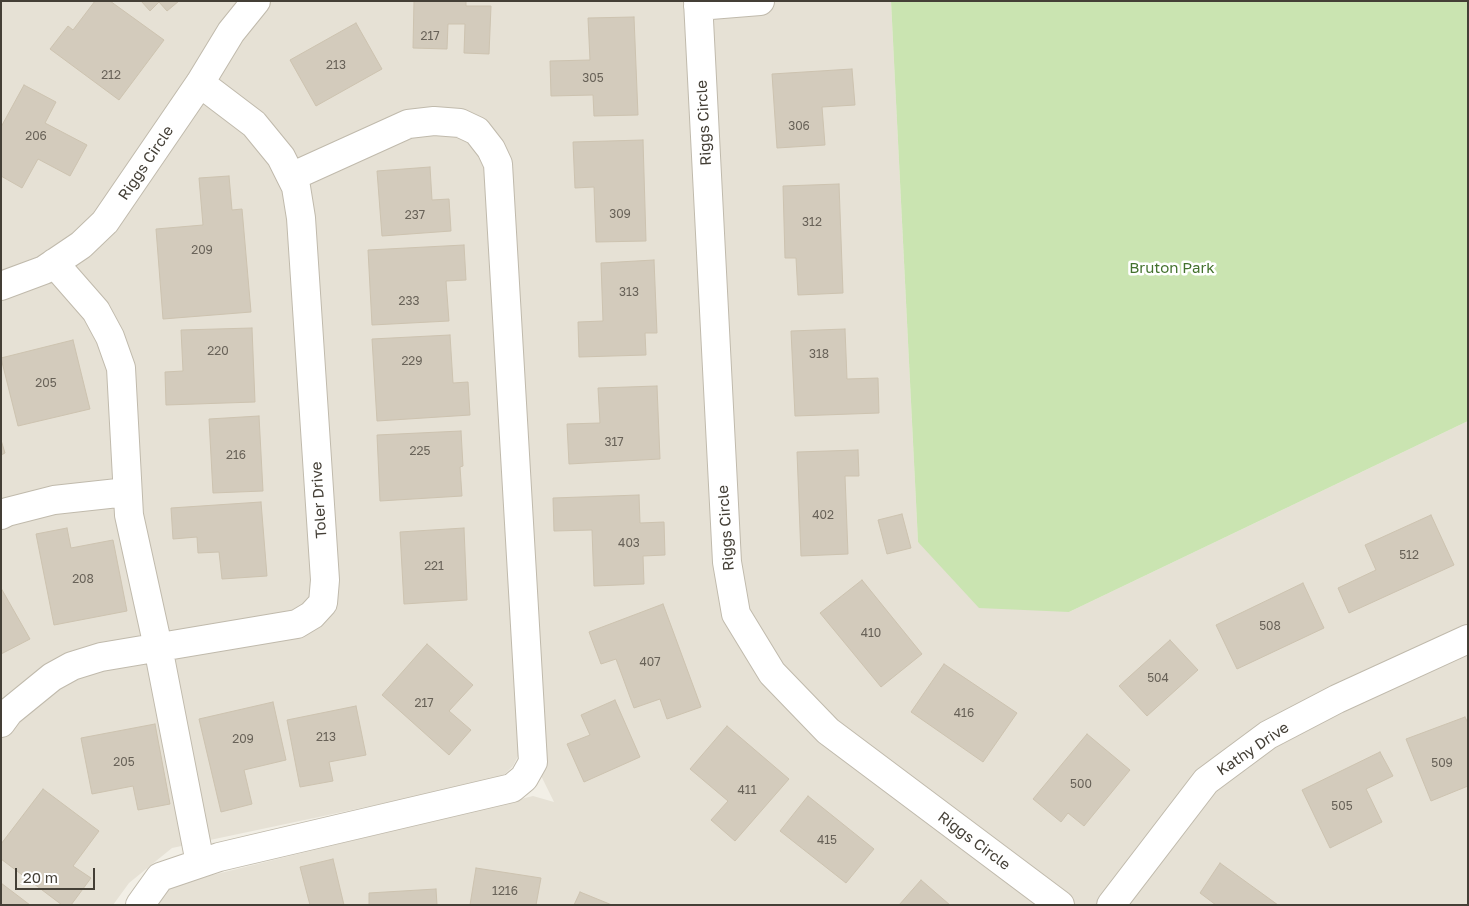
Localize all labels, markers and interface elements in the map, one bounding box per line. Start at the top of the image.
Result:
house number: 217 [420,29,440,43]
house number: 213 [326,58,346,72]
house number: 212 [101,68,121,82]
house number: 305 [582,71,604,85]
street label: Riggs Circle [693,80,715,166]
house number: 306 [788,119,810,133]
street label: Riggs Circle [115,122,177,204]
house number: 206 [25,129,47,143]
house number: 309 [609,207,631,221]
house number: 237 [405,208,425,222]
house number: 312 [802,215,822,229]
house number: 209 [191,243,213,257]
park label: Bruton Park [1129,259,1215,277]
house number: 313 [619,285,639,299]
house number: 233 [399,294,419,308]
house number: 220 [207,344,229,358]
house number: 318 [809,347,829,361]
house number: 229 [401,354,423,368]
house number: 205 [35,376,57,390]
house number: 317 [604,435,624,449]
house number: 225 [410,444,430,458]
house number: 216 [226,448,246,462]
street label: Toler Drive [307,461,331,539]
street label: Riggs Circle [714,485,738,571]
house number: 402 [812,508,834,522]
house number: 403 [618,536,640,550]
house number: 512 [1399,548,1419,562]
house number: 221 [424,559,444,573]
house number: 208 [72,572,94,586]
house number: 508 [1259,619,1281,633]
house number: 410 [861,626,881,640]
house number: 407 [639,655,661,669]
house number: 504 [1147,671,1169,685]
house number: 217 [414,696,434,710]
house number: 416 [954,706,974,720]
street label: Kathy Drive [1214,718,1292,780]
house number: 213 [316,730,336,744]
house number: 209 [232,732,254,746]
house number: 205 [113,755,135,769]
house number: 509 [1431,756,1453,770]
house number: 500 [1070,777,1092,791]
house number: 411 [738,783,756,797]
house number: 505 [1331,799,1353,813]
street label: Riggs Circle [934,808,1014,874]
house number: 415 [817,833,837,847]
scale bar [18,858,98,890]
text: 20 m [23,868,58,886]
house number: 1216 [492,884,518,898]

